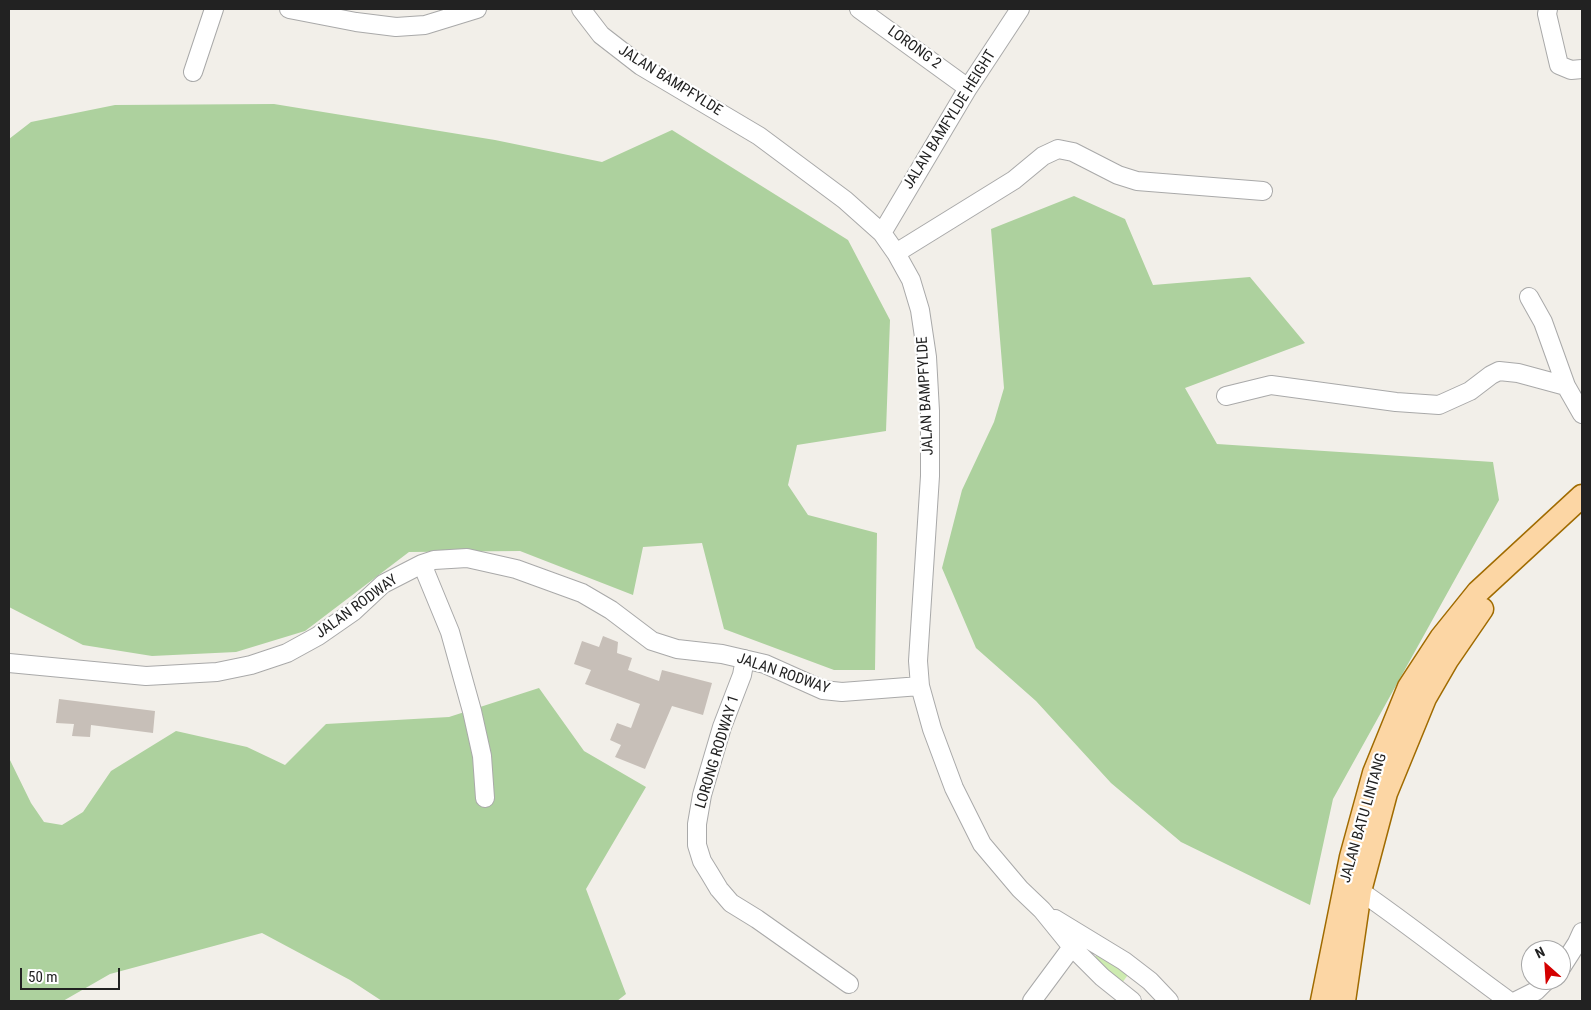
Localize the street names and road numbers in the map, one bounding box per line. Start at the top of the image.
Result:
street label: LORONG 2 [884,23,944,73]
street label: JALAN BAMPFYLDE [615,42,725,120]
street label: JALAN BAMFYLDE HEIGHT [900,47,1000,193]
street label: JALAN BAMPFYLDE [914,336,938,456]
street label: JALAN RODWAY [313,571,401,643]
street label: JALAN RODWAY [734,650,832,698]
street label: LORONG RODWAY 1 [692,693,744,811]
street label: JALAN BATU LINTANG [1337,751,1391,885]

